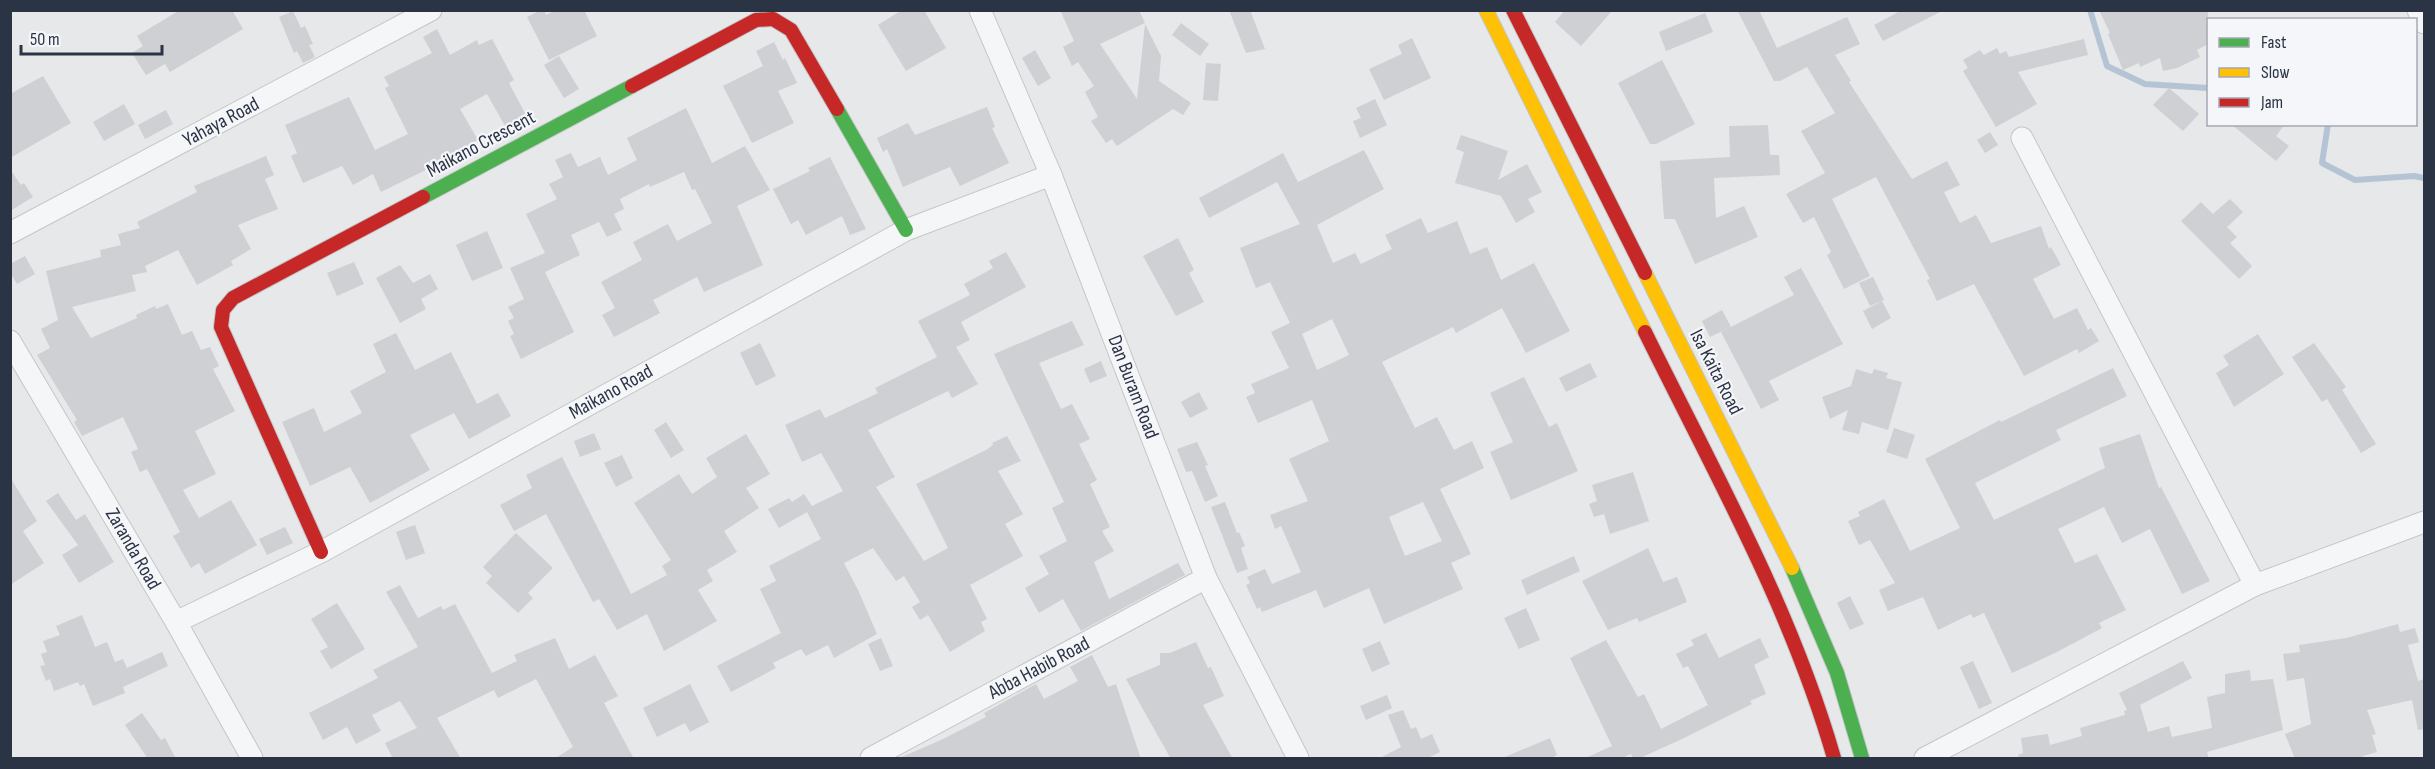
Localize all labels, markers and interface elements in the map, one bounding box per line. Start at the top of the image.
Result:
scale bar [21,18,162,56]
legend [2207,18,2417,126]
text: 50 m [30,29,60,50]
text: Fast [2261,32,2287,53]
text: Slow [2261,62,2290,83]
street label: Yahaya Road [179,92,263,152]
text: Jam [2260,92,2283,113]
street label: Maikano Crescent [423,105,539,183]
street label: Isa Kaita Road [1684,325,1748,419]
street label: Dan Buram Road [1102,332,1164,442]
street label: Maikano Road [565,359,657,425]
street label: Zaranda Road [100,504,166,594]
street label: Abba Habib Road [983,631,1094,705]

